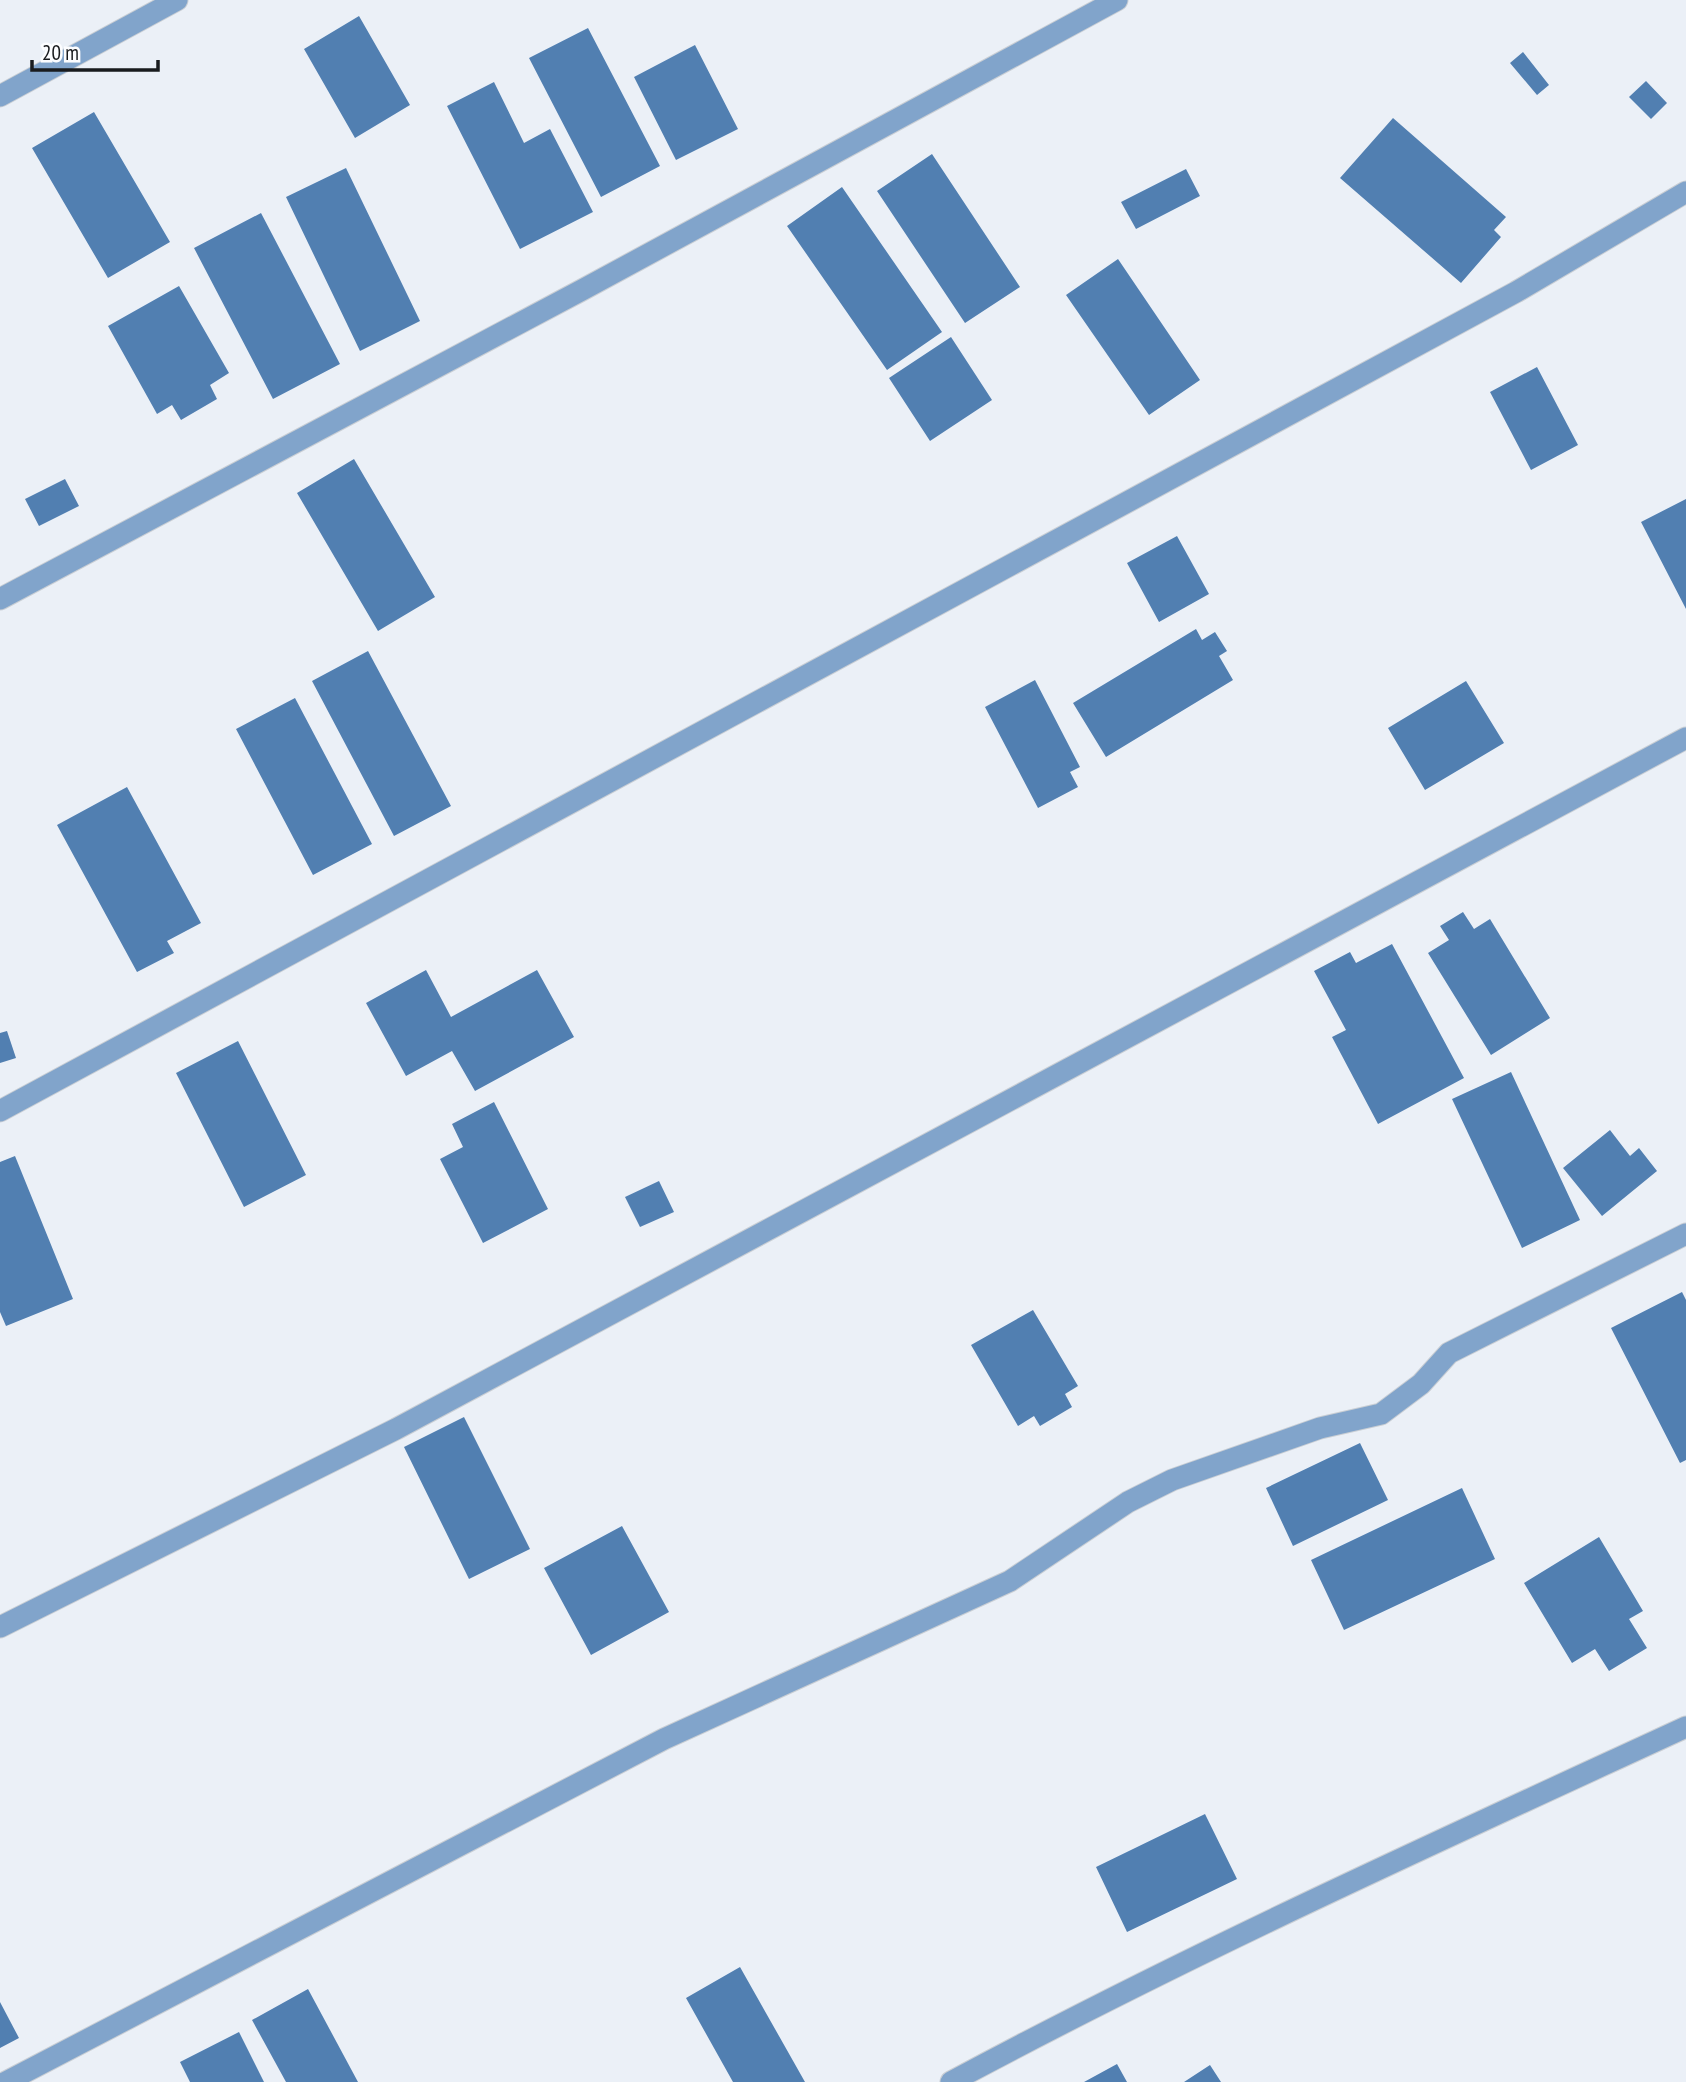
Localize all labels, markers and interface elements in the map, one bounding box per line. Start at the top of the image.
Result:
scale bar [32,28,158,72]
text: 20 m [42,39,79,66]

